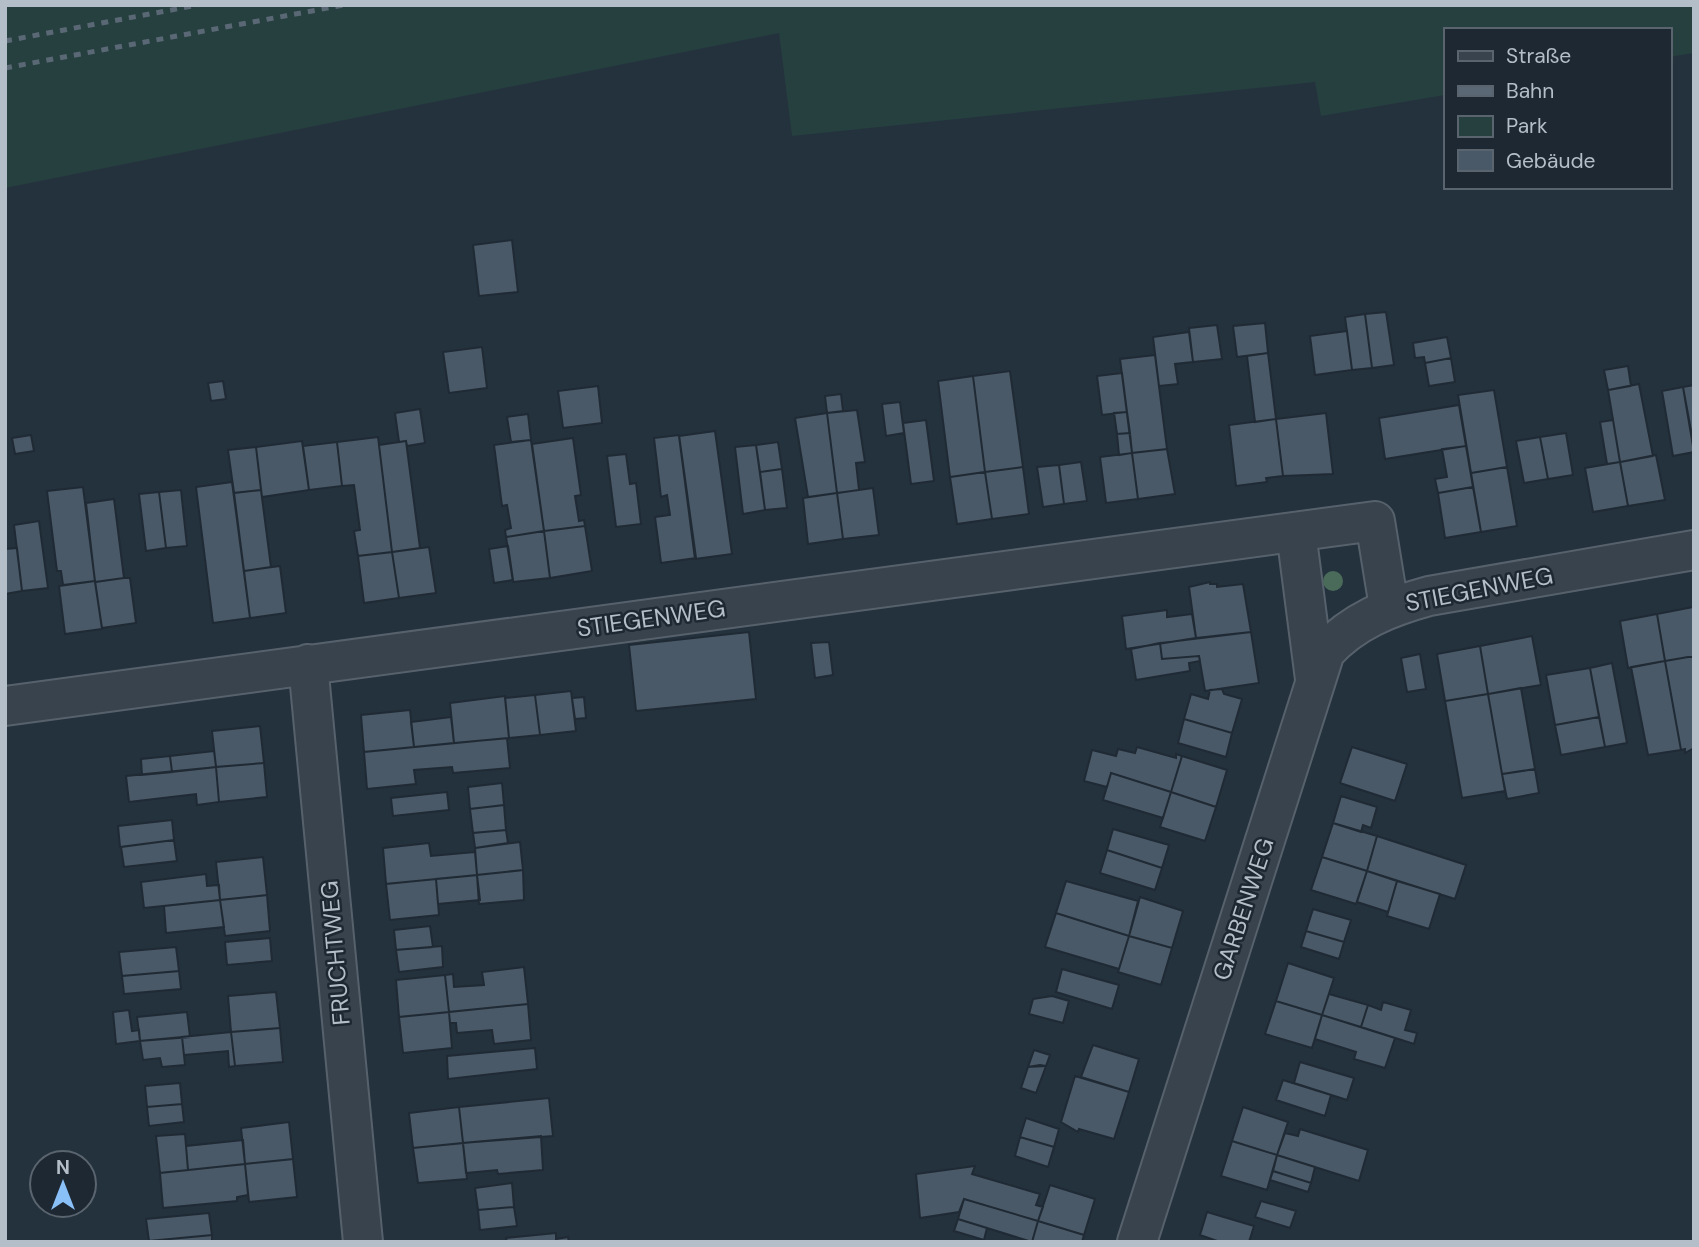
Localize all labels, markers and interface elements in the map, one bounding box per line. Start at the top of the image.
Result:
legend [1444,28,1671,189]
text: Straße [1506,42,1571,70]
text: Bahn [1506,77,1554,105]
text: Park [1506,112,1548,140]
text: Gebäude [1506,147,1596,175]
street label: STIEGENWEG [1403,560,1555,618]
street label: STIEGENWEG [575,592,727,644]
street label: GARBENWEG [1205,834,1281,984]
street label: FRUCHTWEG [313,880,357,1026]
north arrow [28,1149,98,1219]
text: N [56,1155,70,1180]

